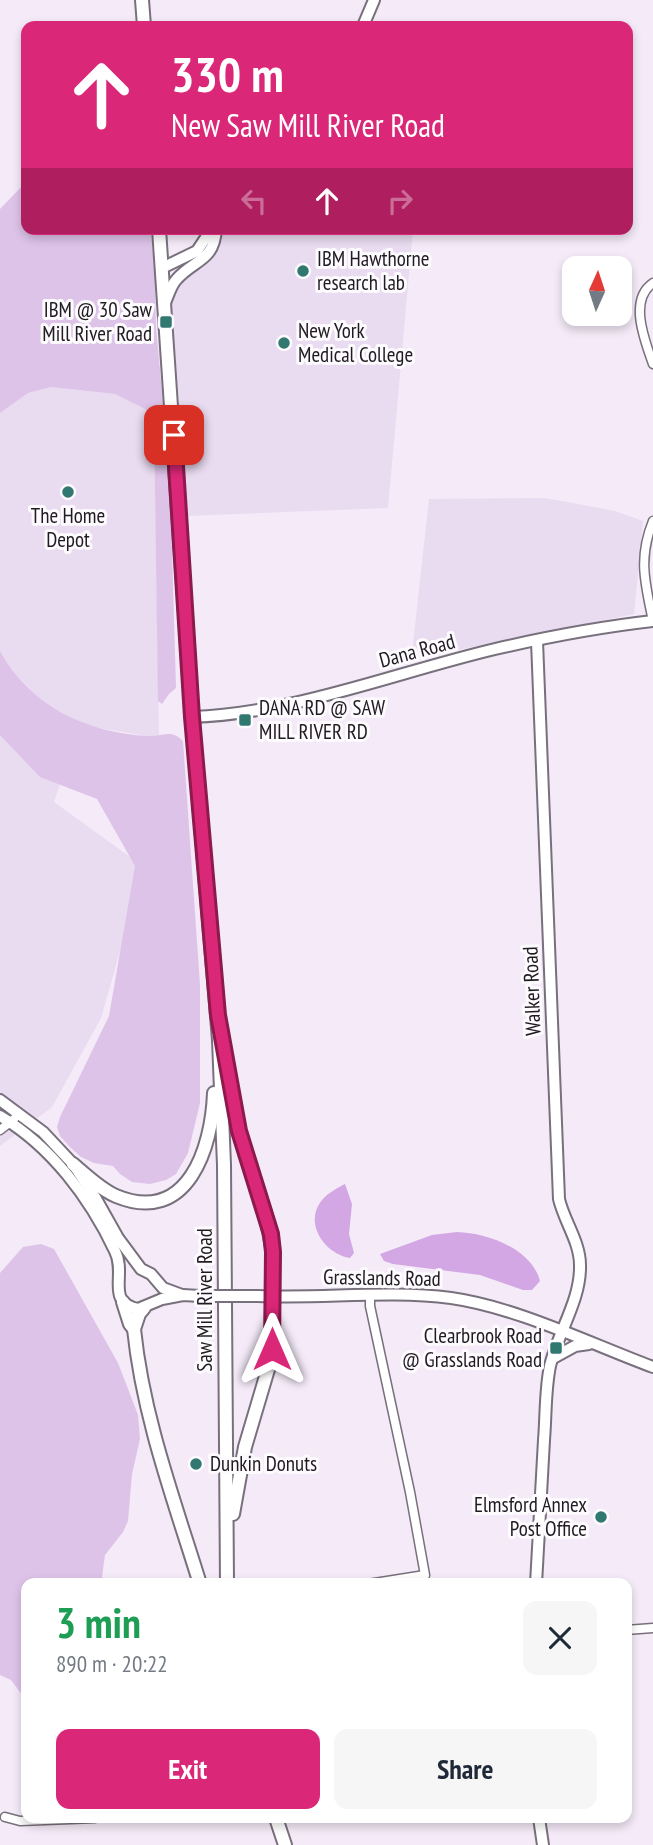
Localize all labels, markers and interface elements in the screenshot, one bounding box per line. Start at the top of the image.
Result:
text: 330 m [171,42,284,106]
icon: ahead [56,49,147,140]
text: New Saw Mill River Road [171,104,445,146]
icon: left [235,182,273,220]
icon: ahead [308,182,346,220]
icon: right [381,182,419,220]
place label: IBM Hawthorne research lab [317,245,429,296]
north arrow [562,256,632,326]
map controls [562,256,632,326]
marker: IBM Hawthorne research lab [295,263,311,279]
place label: IBM @ 30 Saw Mill River Road [42,296,153,347]
marker: IBM @ 30 Saw Mill River Road [158,314,174,330]
place label: New York Medical College [298,317,413,368]
marker: New York Medical College [276,335,292,351]
pin [144,405,204,465]
icon: arrive [155,416,193,454]
marker: The Home Depot [60,484,76,500]
place label: The Home Depot [31,502,105,553]
street label: Dana Road [376,627,458,674]
place label: DANA RD @ SAW MILL RIVER RD [259,694,385,745]
marker: DANA RD @ SAW MILL RIVER RD [237,712,253,728]
street label: Walker Road [516,946,547,1036]
street label: Saw Mill River Road [191,1228,218,1372]
street label: Grasslands Road [323,1263,441,1292]
position arrow [235,1312,309,1386]
place label: Clearbrook Road @ Grasslands Road [402,1322,542,1373]
marker: Clearbrook Road @ Grasslands Road [548,1340,564,1356]
place label: Dunkin Donuts [210,1450,317,1477]
marker: Dunkin Donuts [188,1456,204,1472]
place label: Elmsford Annex Post Office [474,1491,587,1542]
marker: Elmsford Annex Post Office [593,1509,609,1525]
text: 3 min [56,1595,141,1650]
button: close [523,1601,597,1675]
text: 890 m · 20:22 [56,1649,168,1678]
button: Exit [56,1729,320,1809]
button: Share [334,1729,597,1809]

